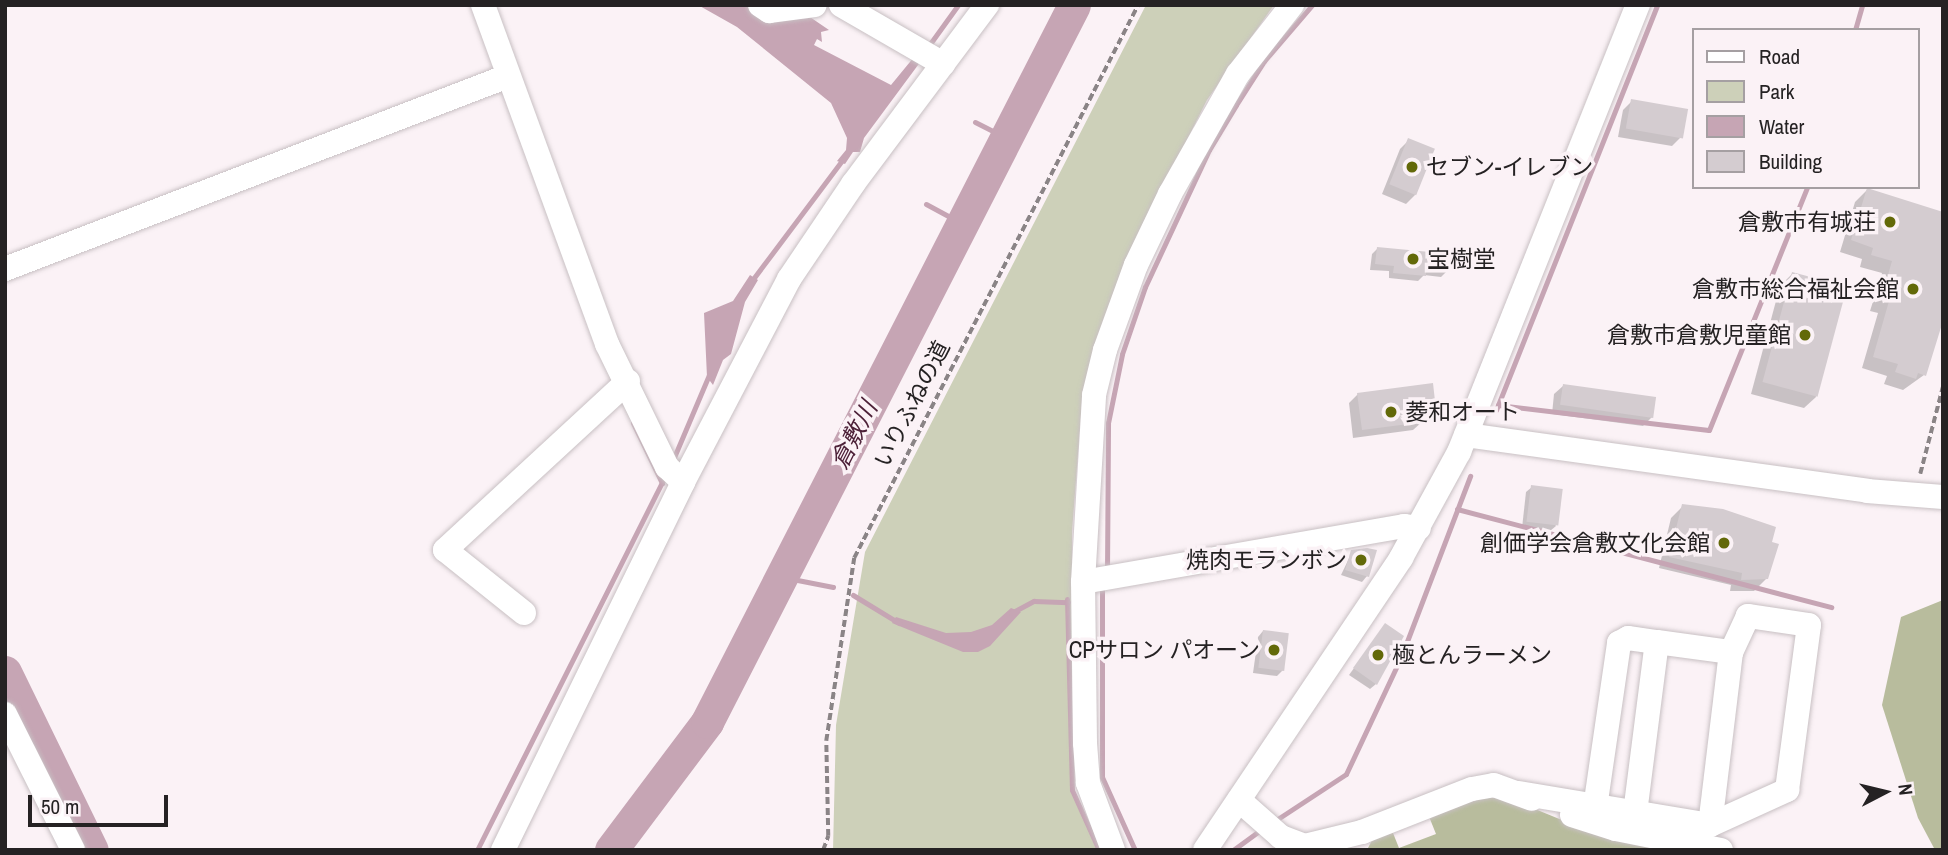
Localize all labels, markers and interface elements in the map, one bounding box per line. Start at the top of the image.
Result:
legend [1692,28,1920,189]
text: Road [1759,42,1800,71]
text: Park [1759,77,1794,106]
text: Water [1759,112,1804,141]
text: Building [1759,147,1822,176]
place label: セブン-イレブン [1426,153,1593,181]
marker: セブン-イレブン [1404,159,1420,175]
place label: 倉敷市有城荘 [1738,208,1876,236]
marker: 倉敷市有城荘 [1882,214,1898,230]
place label: 宝樹堂 [1427,245,1496,273]
marker: 宝樹堂 [1405,251,1421,267]
place label: 倉敷市総合福祉会館 [1692,275,1899,303]
marker: 倉敷市総合福祉会館 [1905,281,1921,297]
place label: 倉敷市倉敷児童館 [1607,321,1791,349]
marker: 倉敷市倉敷児童館 [1797,327,1813,343]
street label: いりふねの道 [868,336,956,472]
water label: 倉敷川 [825,396,883,474]
place label: 菱和オート [1405,398,1520,426]
marker: 菱和オート [1383,404,1399,420]
place label: 創価学会倉敷文化会館 [1480,529,1710,557]
marker: 創価学会倉敷文化会館 [1716,535,1732,551]
place label: 焼肉モランボン [1186,546,1347,574]
marker: 焼肉モランボン [1353,552,1369,568]
place label: CPサロン パオーン [1068,636,1260,664]
place label: 極とんラーメン [1392,641,1553,669]
marker: CPサロン パオーン [1266,642,1282,658]
marker: 極とんラーメン [1370,647,1386,663]
north arrow [1850,757,1920,827]
scale bar [32,782,172,826]
text: N [1892,782,1919,797]
text: 50 m [41,792,79,821]

